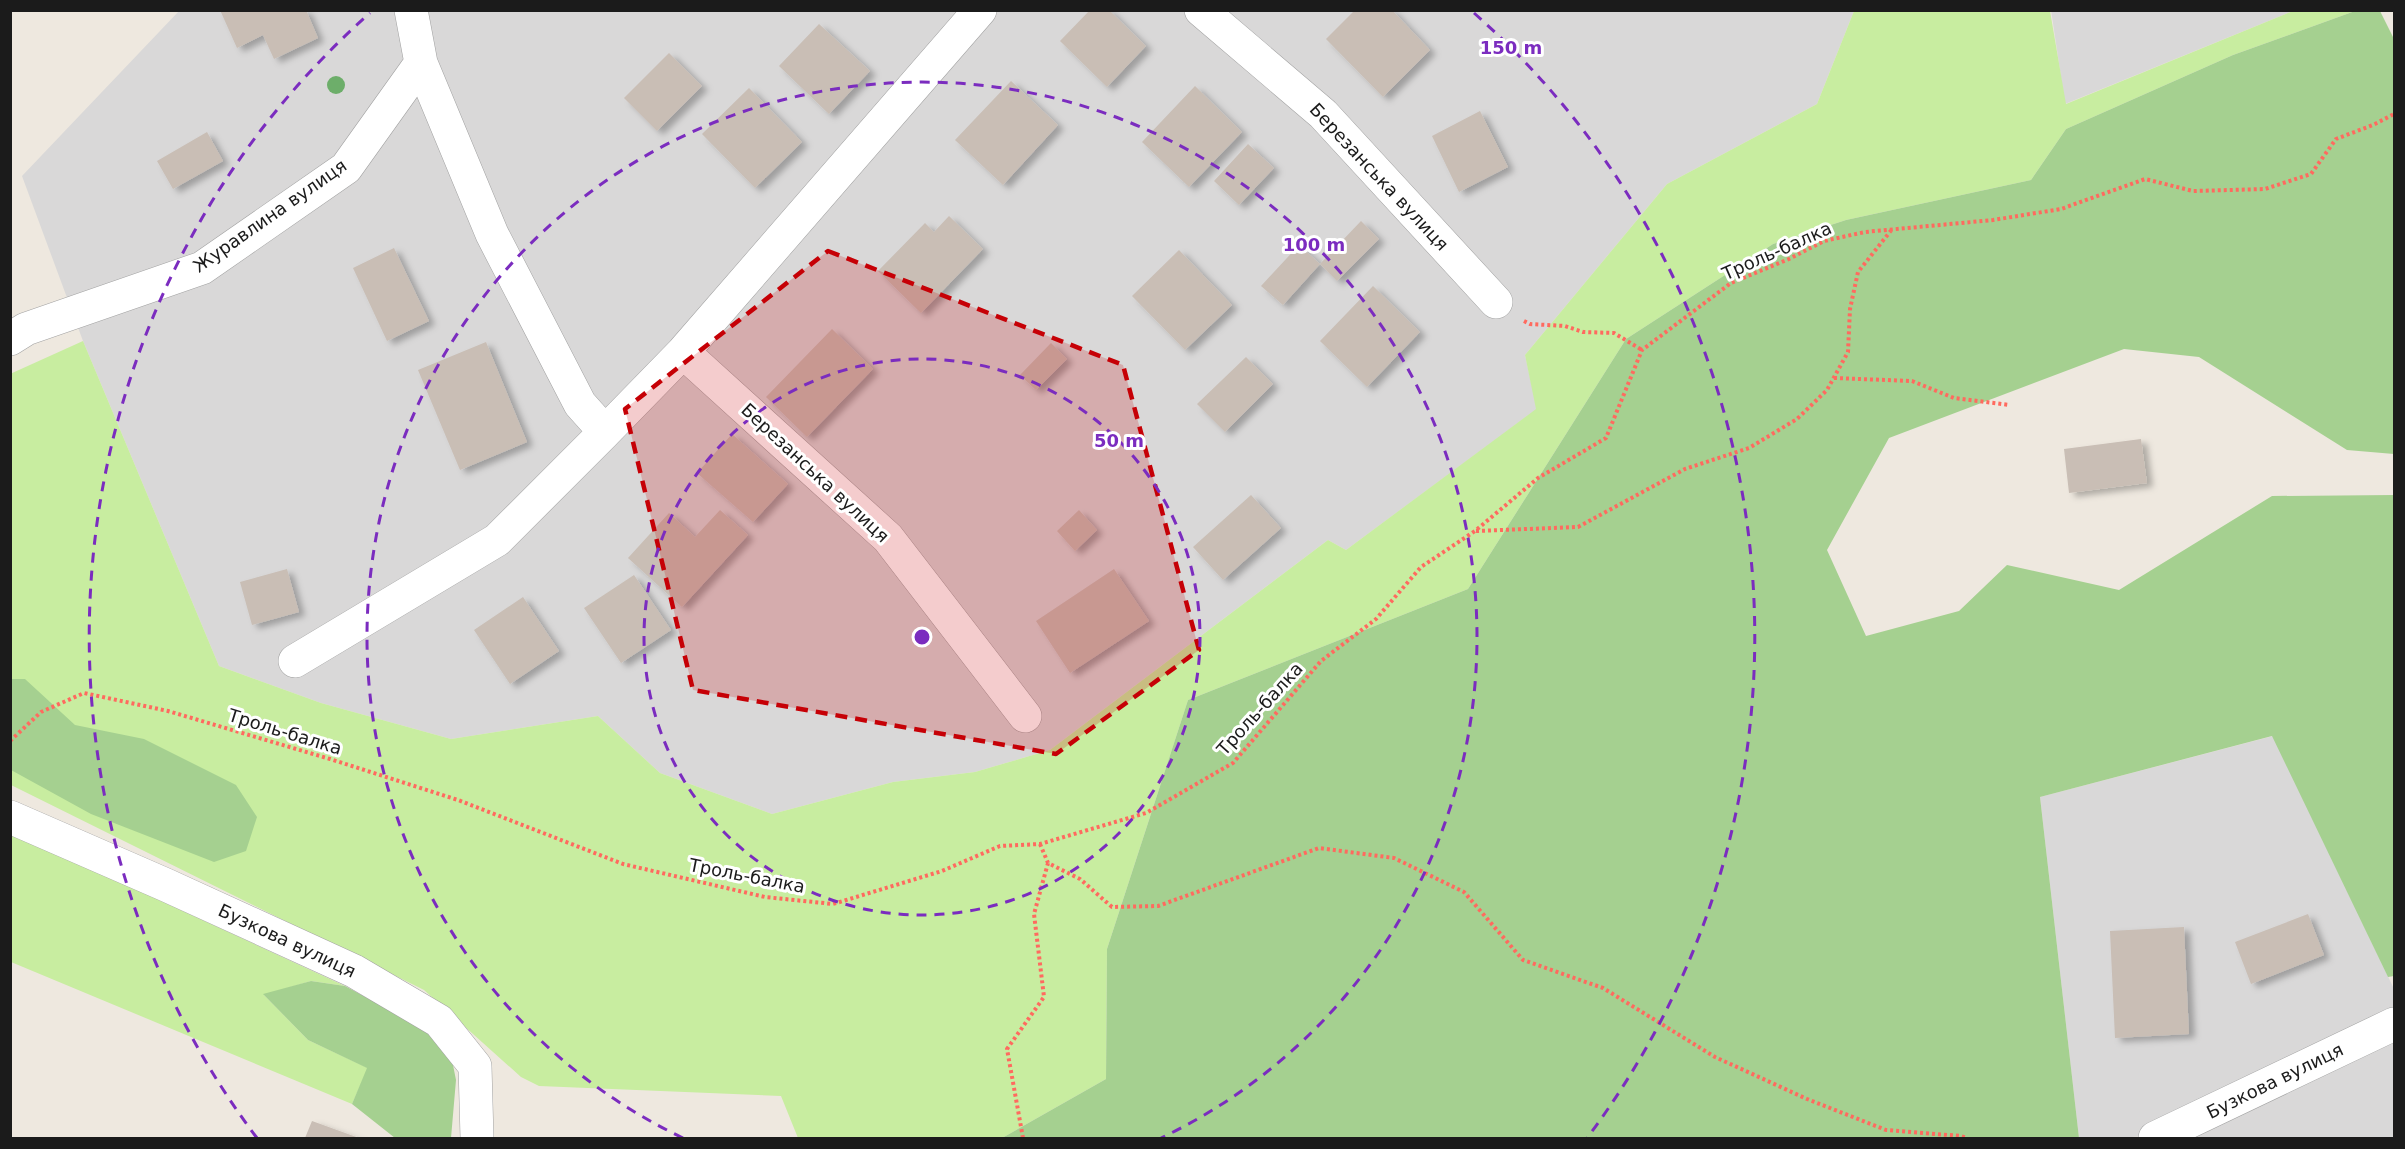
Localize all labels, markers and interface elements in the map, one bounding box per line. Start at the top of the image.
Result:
text: 150 m [1480,37,1542,58]
street label: Березанська вулиця [1306,99,1453,255]
street label: Журавлина вулиця [189,155,350,276]
street label: Троль-балка [1718,217,1835,284]
text: 100 m [1283,234,1345,255]
street label: Березанська вулиця [737,399,893,546]
text: 50 m [1094,430,1144,451]
centre of rings [912,627,932,647]
street label: Троль-балка [1212,658,1307,760]
street label: Троль-балка [225,704,344,759]
street label: Троль-балка [686,854,807,897]
street label: Бузкова вулиця [215,899,359,982]
street label: Бузкова вулиця [2203,1038,2347,1123]

